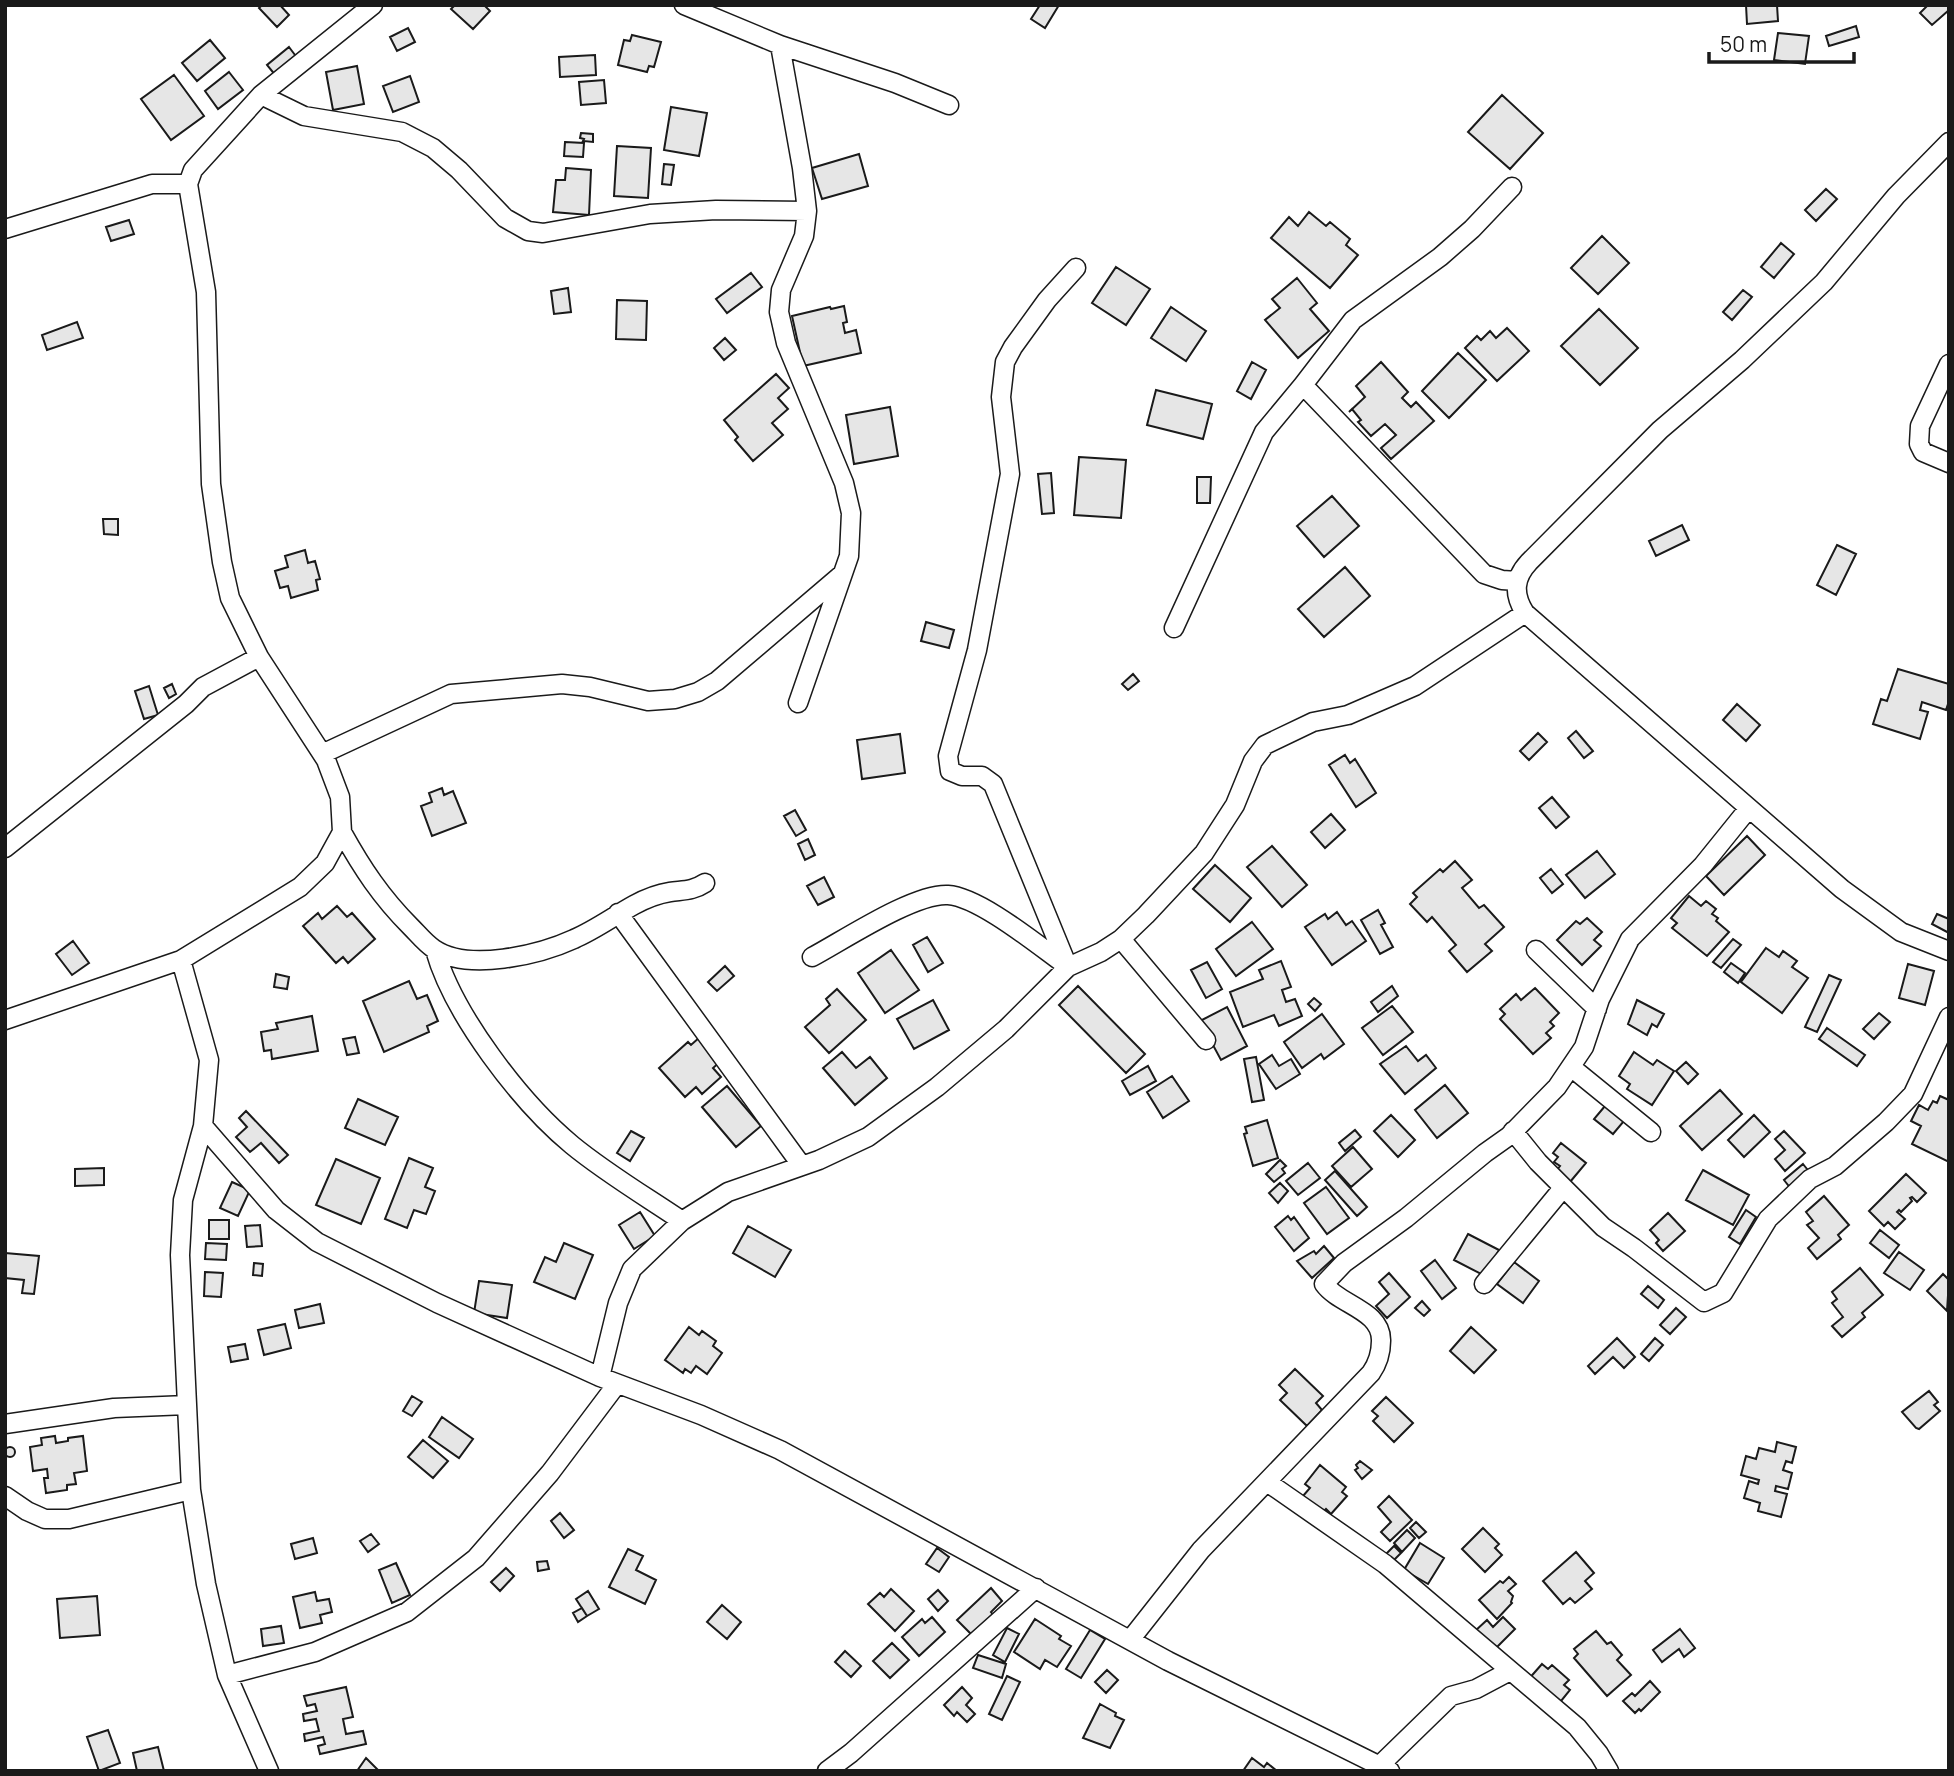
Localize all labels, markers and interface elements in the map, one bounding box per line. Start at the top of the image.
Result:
scale bar [1709,21,1854,65]
text: 50 m [1720,30,1767,58]

